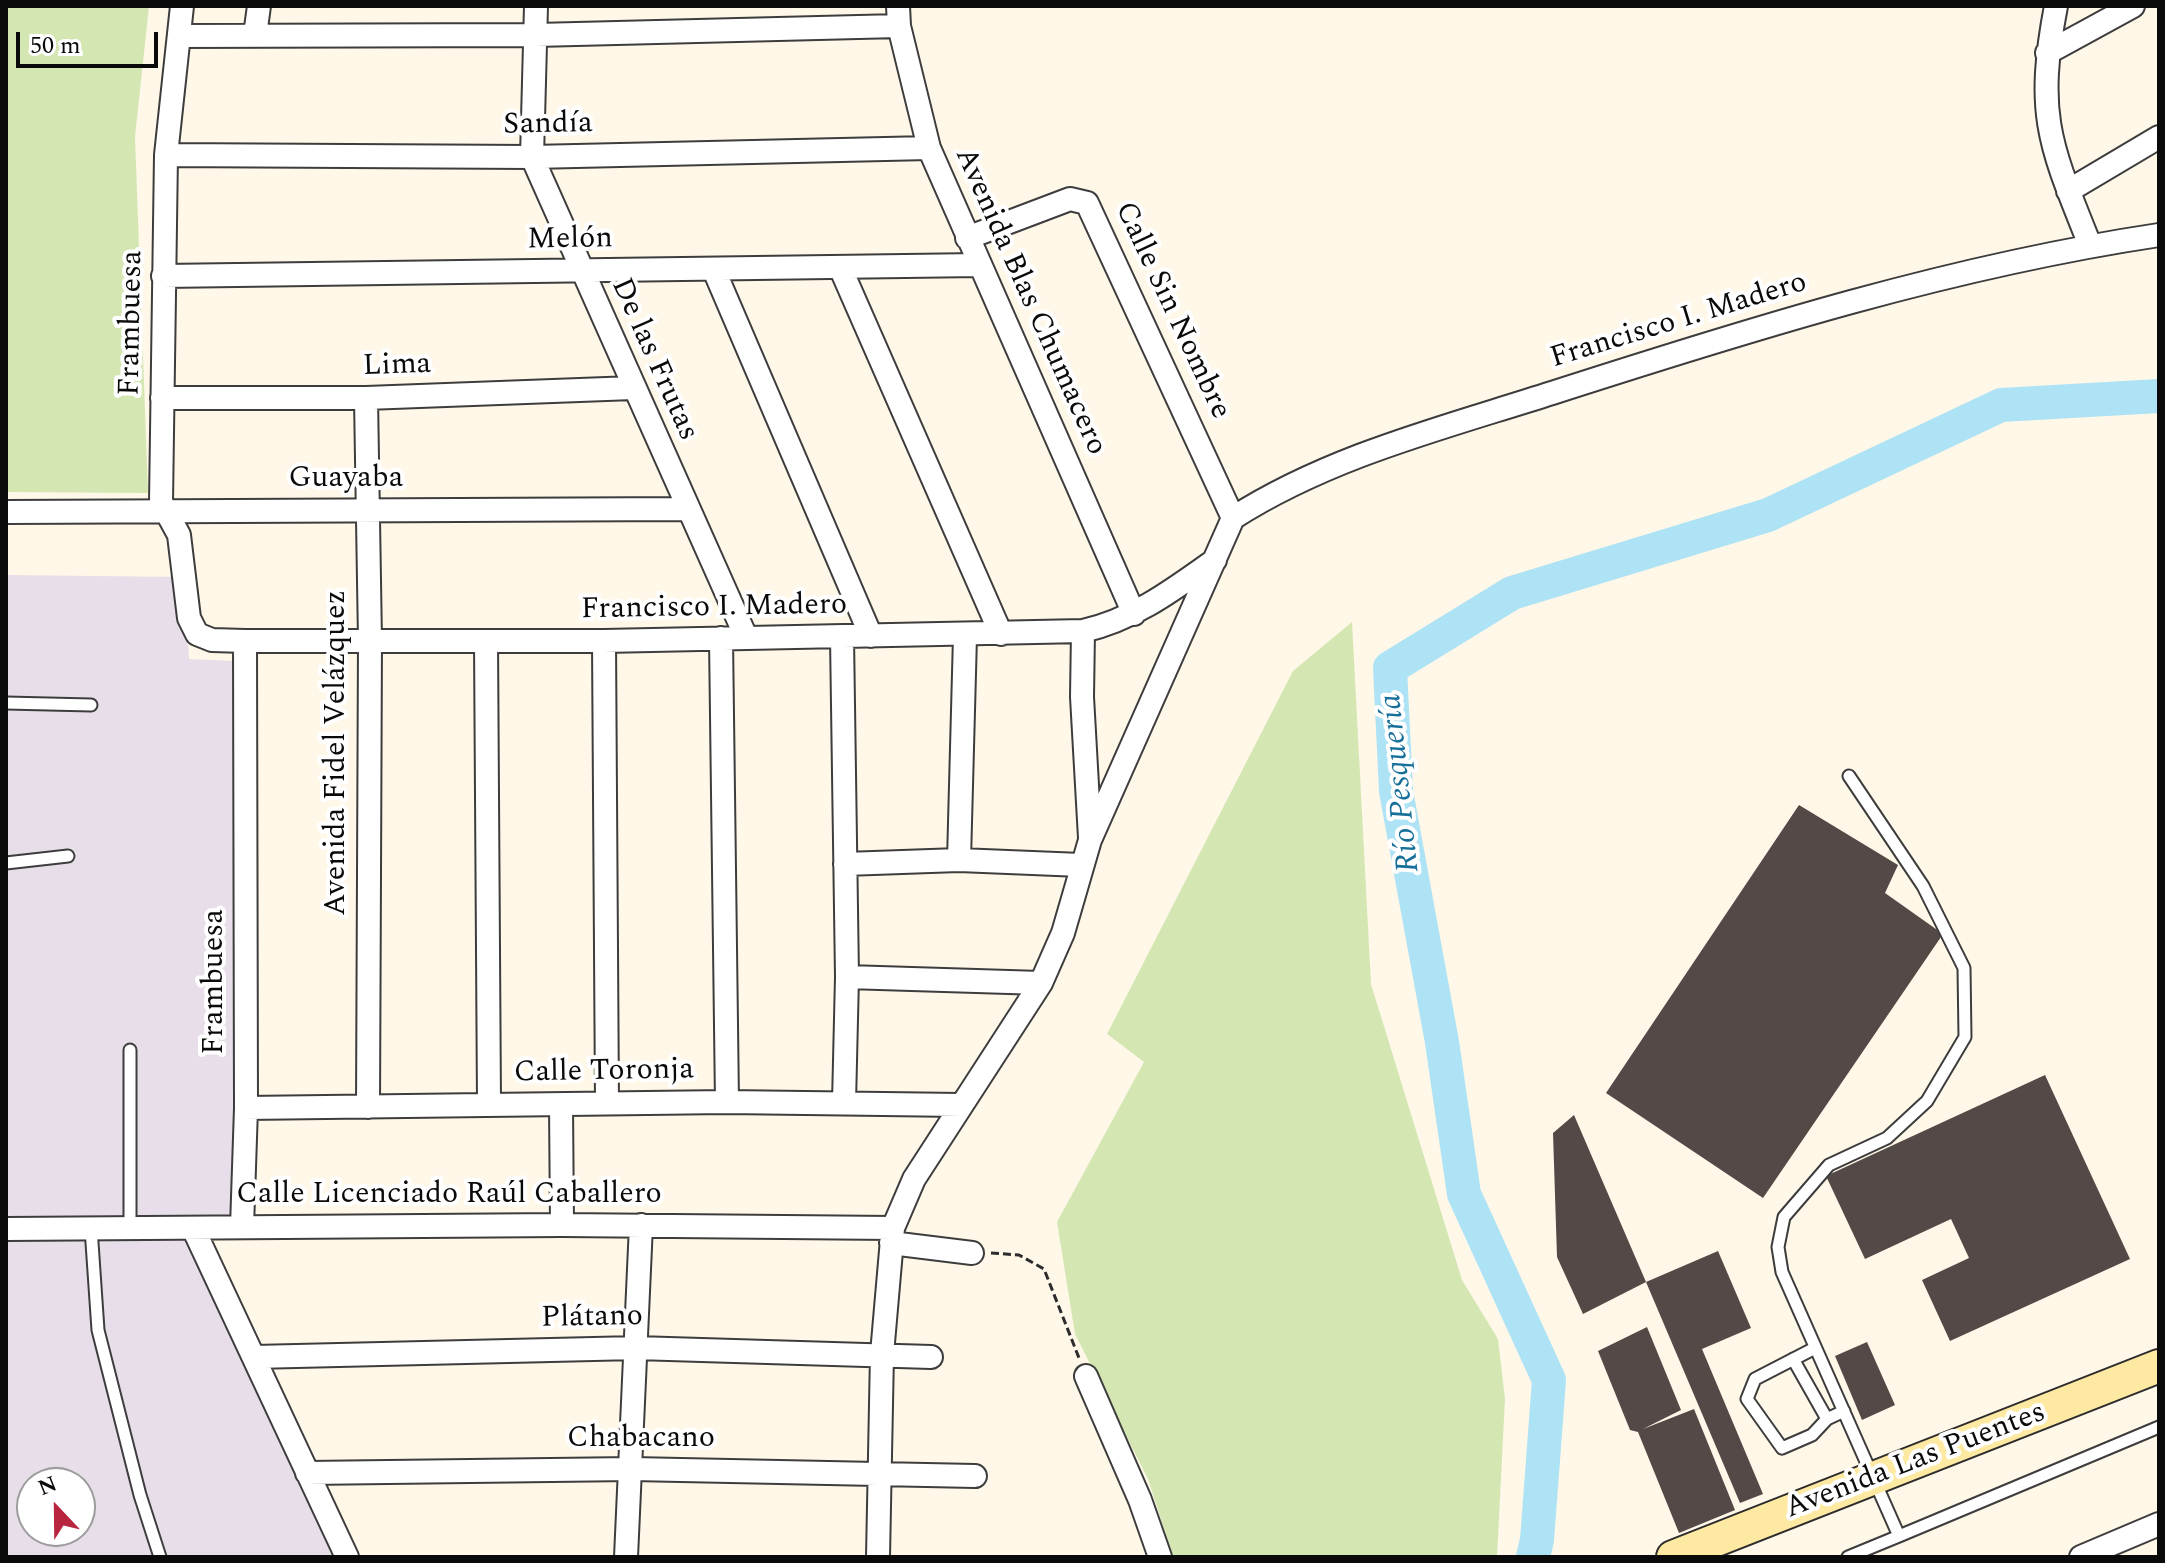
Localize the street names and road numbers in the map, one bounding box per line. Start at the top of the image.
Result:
street label: Sandía [503,107,593,145]
street label: Avenida Blas Chumacero [945,143,1113,461]
street label: Calle Sin Nombre [1105,197,1237,425]
street label: Melón [527,222,613,260]
street label: Frambuesa [114,250,152,396]
street label: Francisco I. Madero [1546,266,1812,378]
street label: De las Frutas [601,273,705,447]
street label: Lima [362,348,432,386]
street label: Guayaba [289,462,403,498]
street label: Francisco I. Madero [581,589,847,629]
street label: Avenida Fidel Velázquez [320,590,356,916]
street label: Frambuesa [198,909,234,1055]
street label: Calle Toronja [514,1053,694,1093]
street label: Calle Licenciado Raúl Caballero [236,1178,662,1214]
street label: Plátano [541,1300,643,1338]
street label: Avenida Las Puentes [1781,1396,2051,1528]
street label: Chabacano [567,1422,715,1458]

